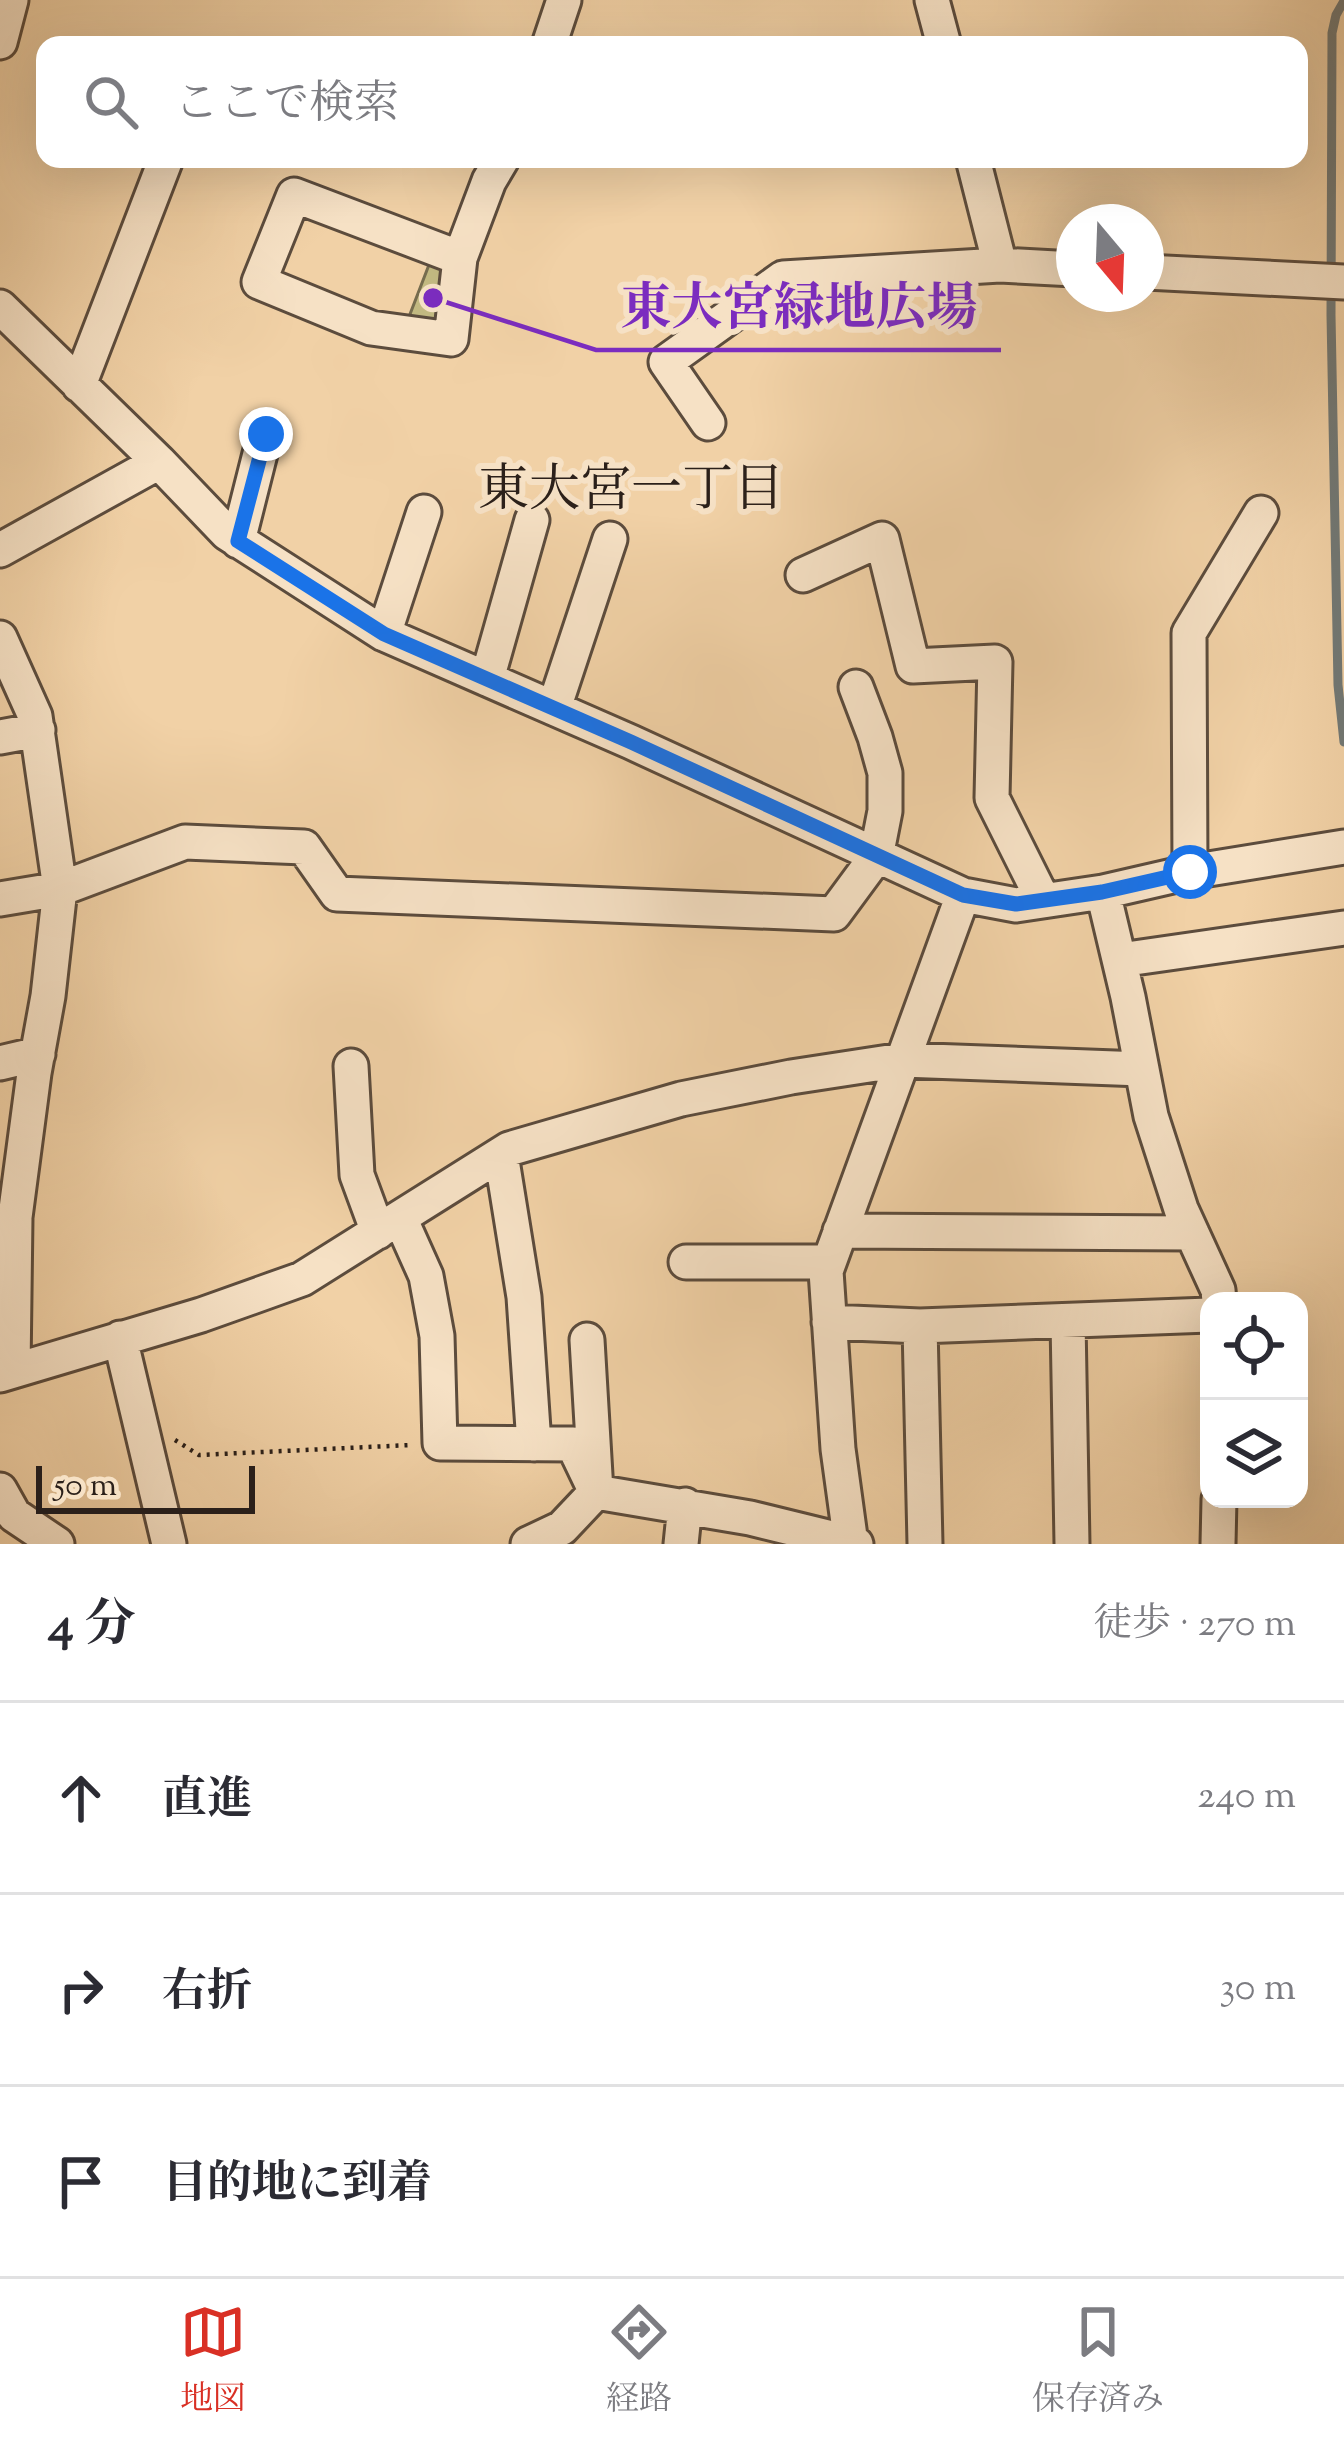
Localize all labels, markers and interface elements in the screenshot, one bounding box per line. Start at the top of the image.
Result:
search box [36,36,1308,168]
icon: search [78,69,144,135]
text: ここで検索 [174,74,399,139]
north arrow [1056,204,1164,312]
callout: 東大宮緑地広場 [596,263,1001,350]
text: 東大宮緑地広場 [620,275,978,348]
route end [239,407,293,461]
district label: 東大宮一丁目 [478,456,784,529]
route start [1163,845,1217,899]
map controls [1200,1292,1308,1508]
button: locate [1200,1292,1308,1400]
button: layers [1200,1400,1308,1508]
scale bar [36,1460,255,1513]
text: 50 m [54,1463,117,1511]
text: 4 分 [48,1591,136,1664]
text: 徒歩 · 270 m [1093,1598,1296,1654]
icon: ahead [48,1765,114,1831]
text: 直進 [162,1770,252,1835]
text: 240 m [1197,1770,1296,1826]
icon: right [48,1957,114,2023]
text: 右折 [162,1962,252,2027]
text: 30 m [1219,1962,1296,2018]
icon: arrive [48,2149,114,2215]
text: 目的地に到着 [162,2154,432,2219]
tab: 地図 [180,2299,246,2425]
tab: 経路 [606,2299,672,2425]
tab: 保存済み [1032,2299,1164,2425]

